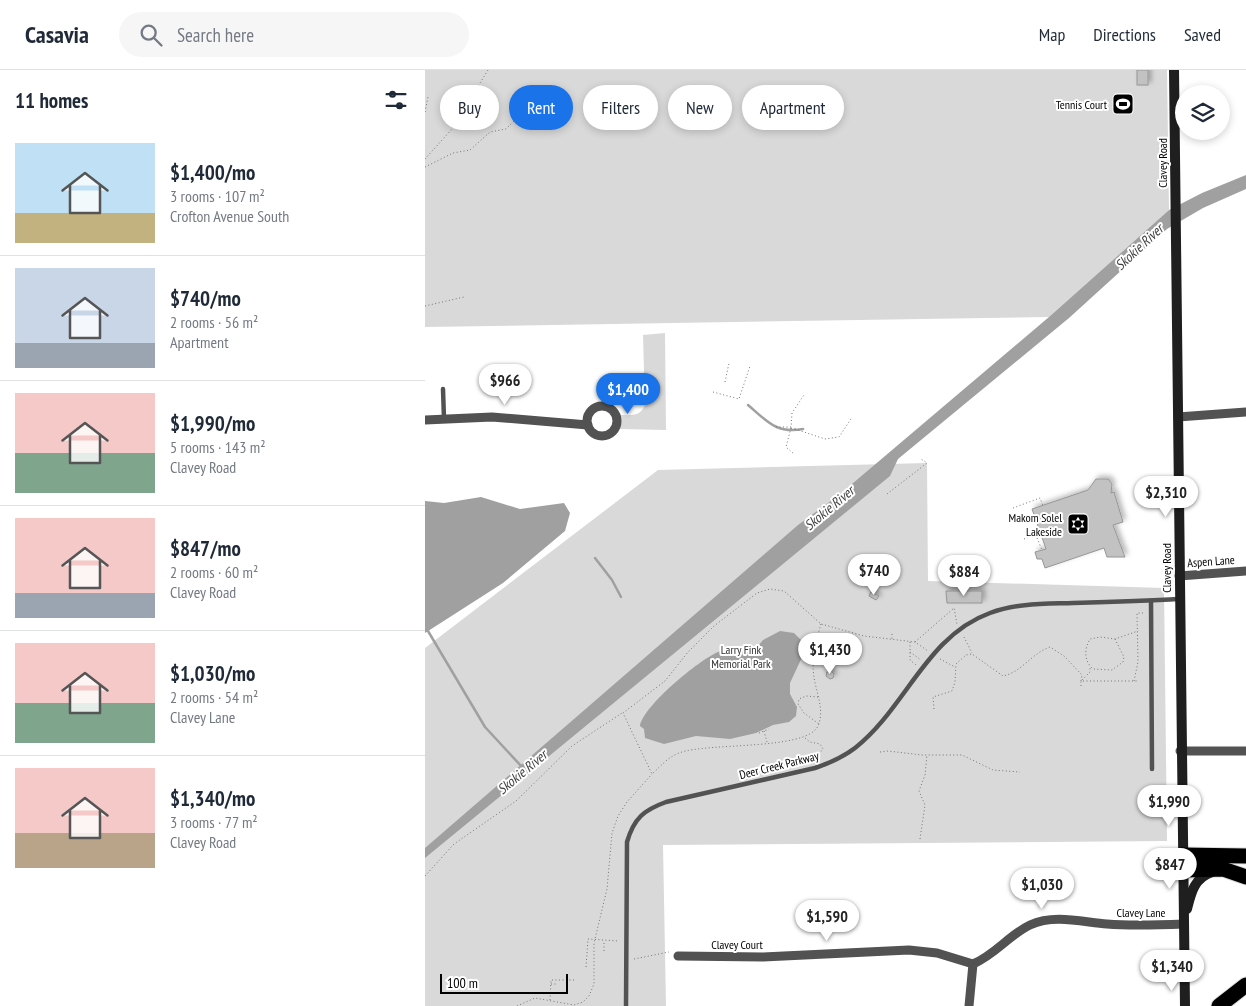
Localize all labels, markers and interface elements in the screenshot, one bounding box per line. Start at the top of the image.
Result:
search box [119,12,469,57]
text: Casavia [25,19,89,50]
icon: search [137,21,165,49]
text: Search here [177,23,254,47]
text: Map [1039,23,1065,46]
text: Directions [1093,23,1156,46]
text: Saved [1184,23,1221,46]
chip: Buy [440,85,499,130]
chip: Rent [509,85,573,130]
chip: Filters [583,85,658,130]
chip: New [668,85,732,130]
chip: Apartment [742,85,844,130]
map controls [1175,85,1230,140]
button: layers [1175,85,1230,140]
icon: filters [382,86,410,114]
text: 11 homes [15,87,88,114]
sports icon: Tennis Court [1111,92,1135,116]
place label: Tennis Court [1056,97,1108,112]
street label: Clavey Road [1155,138,1170,188]
text: $1,400/mo [170,159,255,186]
icon: home [55,163,115,223]
text: 3 rooms · 107 m² [170,186,265,206]
text: Crofton Avenue South [170,206,289,226]
water label: Skokie River [1111,219,1168,274]
text: $740/mo [170,285,241,312]
icon: home [55,288,115,348]
text: 2 rooms · 56 m² [170,312,258,332]
text: Apartment [170,332,229,352]
pin: $966 [475,364,535,406]
text: $966 [490,370,520,390]
pin: $1,400 [587,372,669,415]
text: $1,400 [607,379,649,399]
text: $1,990/mo [170,410,255,437]
icon: home [55,413,115,473]
text: 5 rooms · 143 m² [170,437,266,457]
text: Clavey Road [170,457,236,477]
pin: $2,310 [1125,476,1207,518]
water label: Skokie River [800,481,859,534]
text: $2,310 [1145,482,1187,502]
place label: Makom Solel Lakeside [1009,510,1062,539]
synagogue icon: Makom Solel Lakeside [1066,512,1090,536]
text: $847/mo [170,535,241,562]
icon: home [55,538,115,598]
street label: Clavey Road [1159,543,1174,593]
street label: Aspen Lane [1187,552,1235,570]
pin: $740 [844,554,904,596]
pin: $884 [934,554,994,597]
text: $740 [859,560,889,580]
text: $884 [949,561,979,581]
text: 2 rooms · 60 m² [170,562,258,582]
text: Clavey Road [170,582,236,602]
pin: $1,430 [789,632,871,675]
text: $1,430 [809,639,851,659]
park label: Larry Fink Memorial Park [711,642,771,671]
text: $1,030/mo [170,660,255,687]
icon: home [55,663,115,723]
text: 2 rooms · 54 m² [170,687,258,707]
text: Clavey Lane [170,707,235,727]
water label: Skokie River [493,745,552,798]
street label: Deer Creek Parkway [738,748,821,782]
pin: $1,990 [1128,784,1210,827]
text: $1,340/mo [170,785,255,812]
icon: home [55,788,115,848]
text: $1,990 [1148,791,1190,811]
text: 3 rooms · 77 m² [170,812,258,832]
text: Clavey Road [170,832,236,852]
pin: $847 [1140,848,1200,890]
text: $847 [1155,854,1185,874]
pin: $1,030 [1001,868,1083,910]
text: $1,030 [1021,874,1063,894]
pin: $1,590 [786,900,868,942]
street label: Clavey Lane [1116,905,1166,920]
text: $1,590 [806,906,848,926]
street label: Clavey Court [711,937,764,952]
pin: $1,340 [1131,950,1213,992]
text: $1,340 [1151,956,1193,976]
scale bar [440,971,567,994]
text: 100 m [447,974,478,992]

